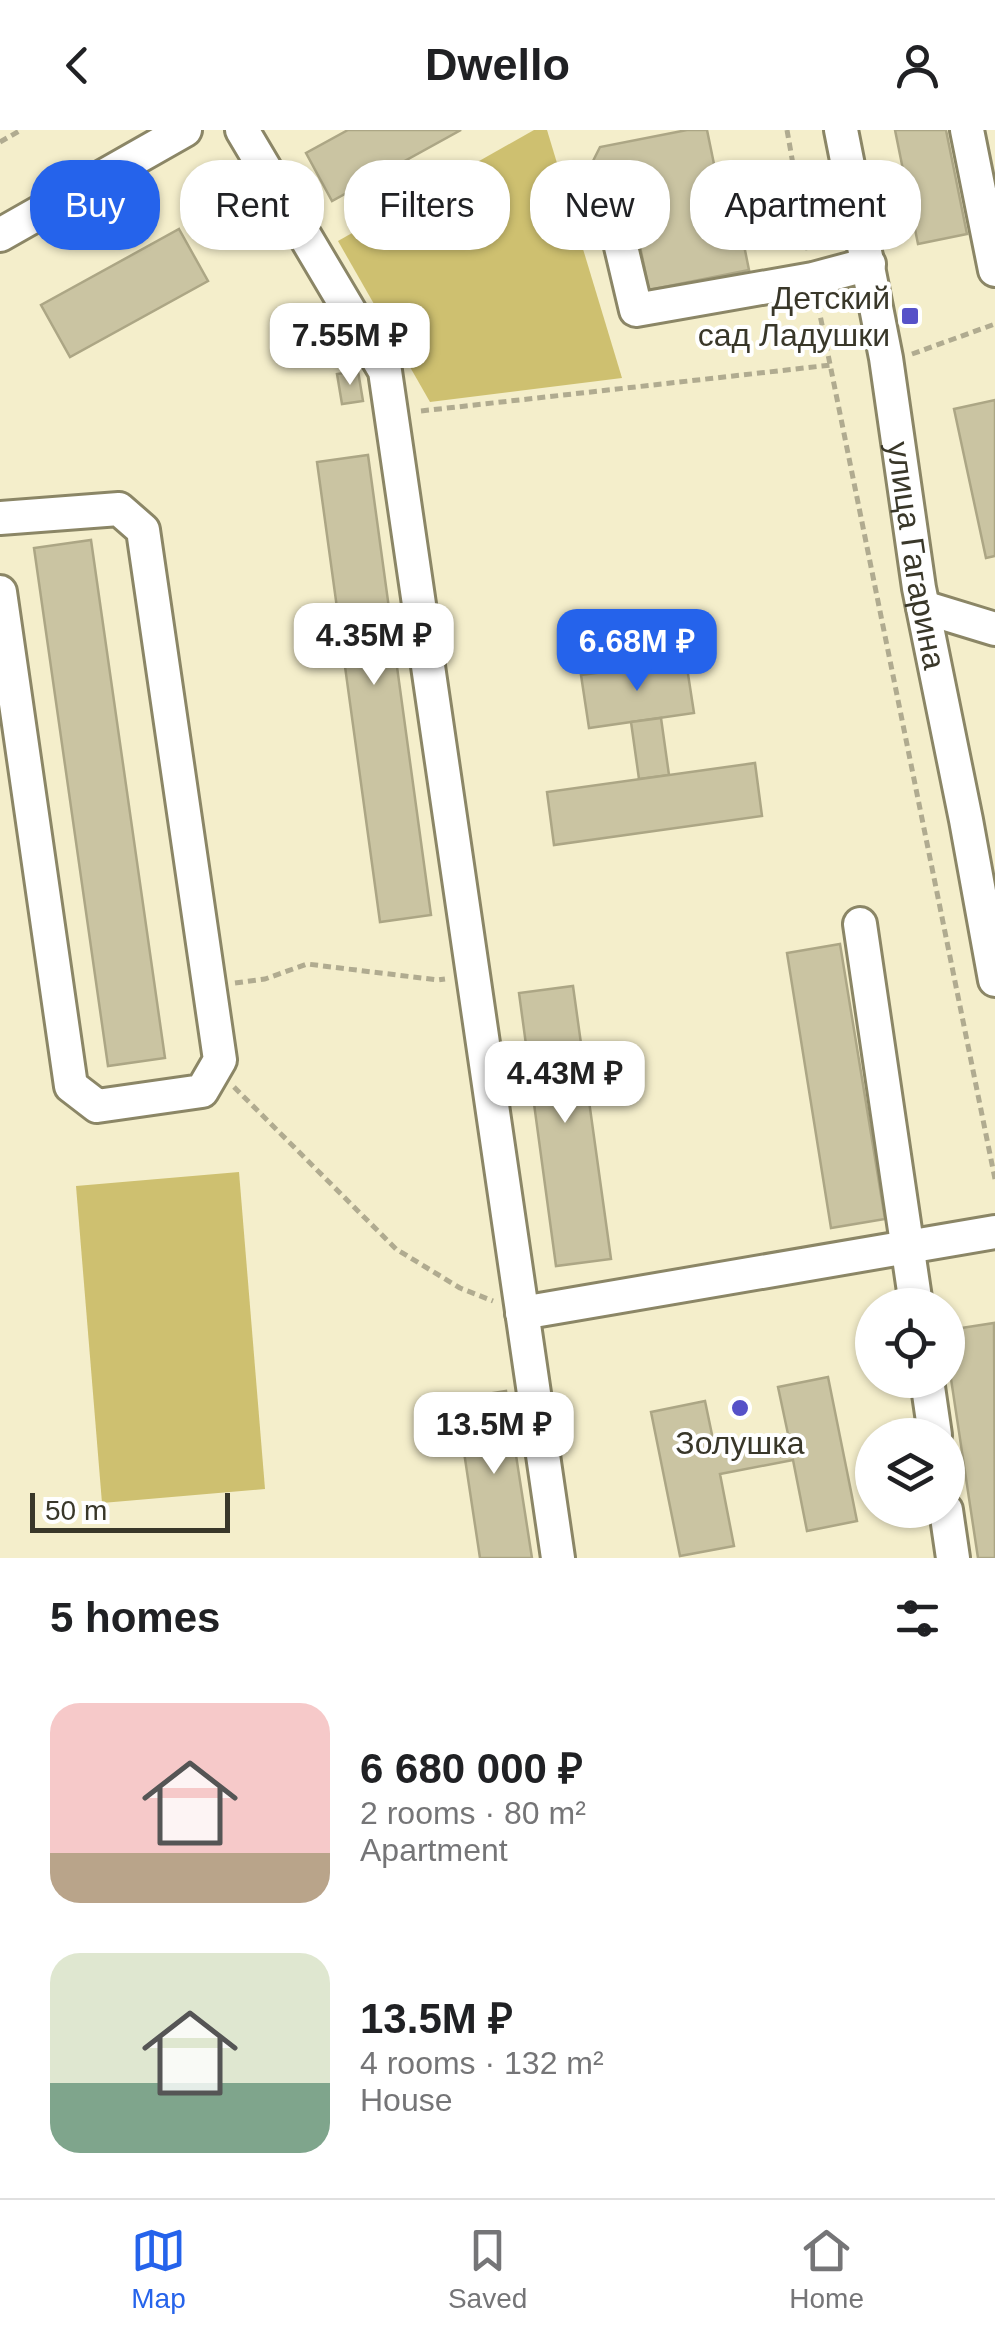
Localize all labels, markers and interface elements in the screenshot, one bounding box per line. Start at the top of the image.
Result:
icon: back [50,38,105,93]
icon: person [890,38,945,93]
text: Dwello [425,39,570,90]
chip: Buy [30,160,160,250]
chip: Rent [180,160,324,250]
chip: Filters [344,160,510,250]
chip: New [530,160,670,250]
chip: Apartment [690,160,921,250]
place label: Детский сад Ладушки [698,280,890,353]
pin: 7.55M ₽ [258,303,442,388]
marker: Детский сад Ладушки [899,305,921,327]
text: 7.55M ₽ [292,317,408,353]
street label: улица Гагарина [880,439,953,672]
pin: 4.35M ₽ [282,603,466,688]
pin: 6.68M ₽ [545,609,729,694]
text: 4.35M ₽ [316,617,432,653]
text: 6.68M ₽ [579,623,695,659]
pin: 4.43M ₽ [473,1041,657,1126]
text: 4.43M ₽ [507,1055,623,1091]
map controls [855,1288,965,1528]
button: locate [855,1288,965,1398]
pin: 13.5M ₽ [402,1392,586,1477]
marker: Золушка [729,1397,751,1419]
text: 13.5M ₽ [436,1406,552,1442]
button: layers [855,1418,965,1528]
place label: Золушка [675,1425,805,1461]
scale bar [30,1488,230,1532]
text: 50 m [45,1495,107,1526]
icon: filters [890,1591,945,1646]
text: 5 homes [50,1594,220,1641]
icon: home [130,1743,250,1863]
text: 6 680 000 ₽ [360,1745,583,1792]
text: 2 rooms · 80 m² [360,1795,586,1831]
text: Apartment [360,1832,508,1868]
icon: home [130,1993,250,2113]
text: 13.5M ₽ [360,1995,513,2042]
text: 4 rooms · 132 m² [360,2045,604,2081]
text: House [360,2082,453,2118]
tab: Map [131,2223,186,2315]
tab: Saved [448,2223,527,2315]
tab: Home [789,2223,864,2315]

